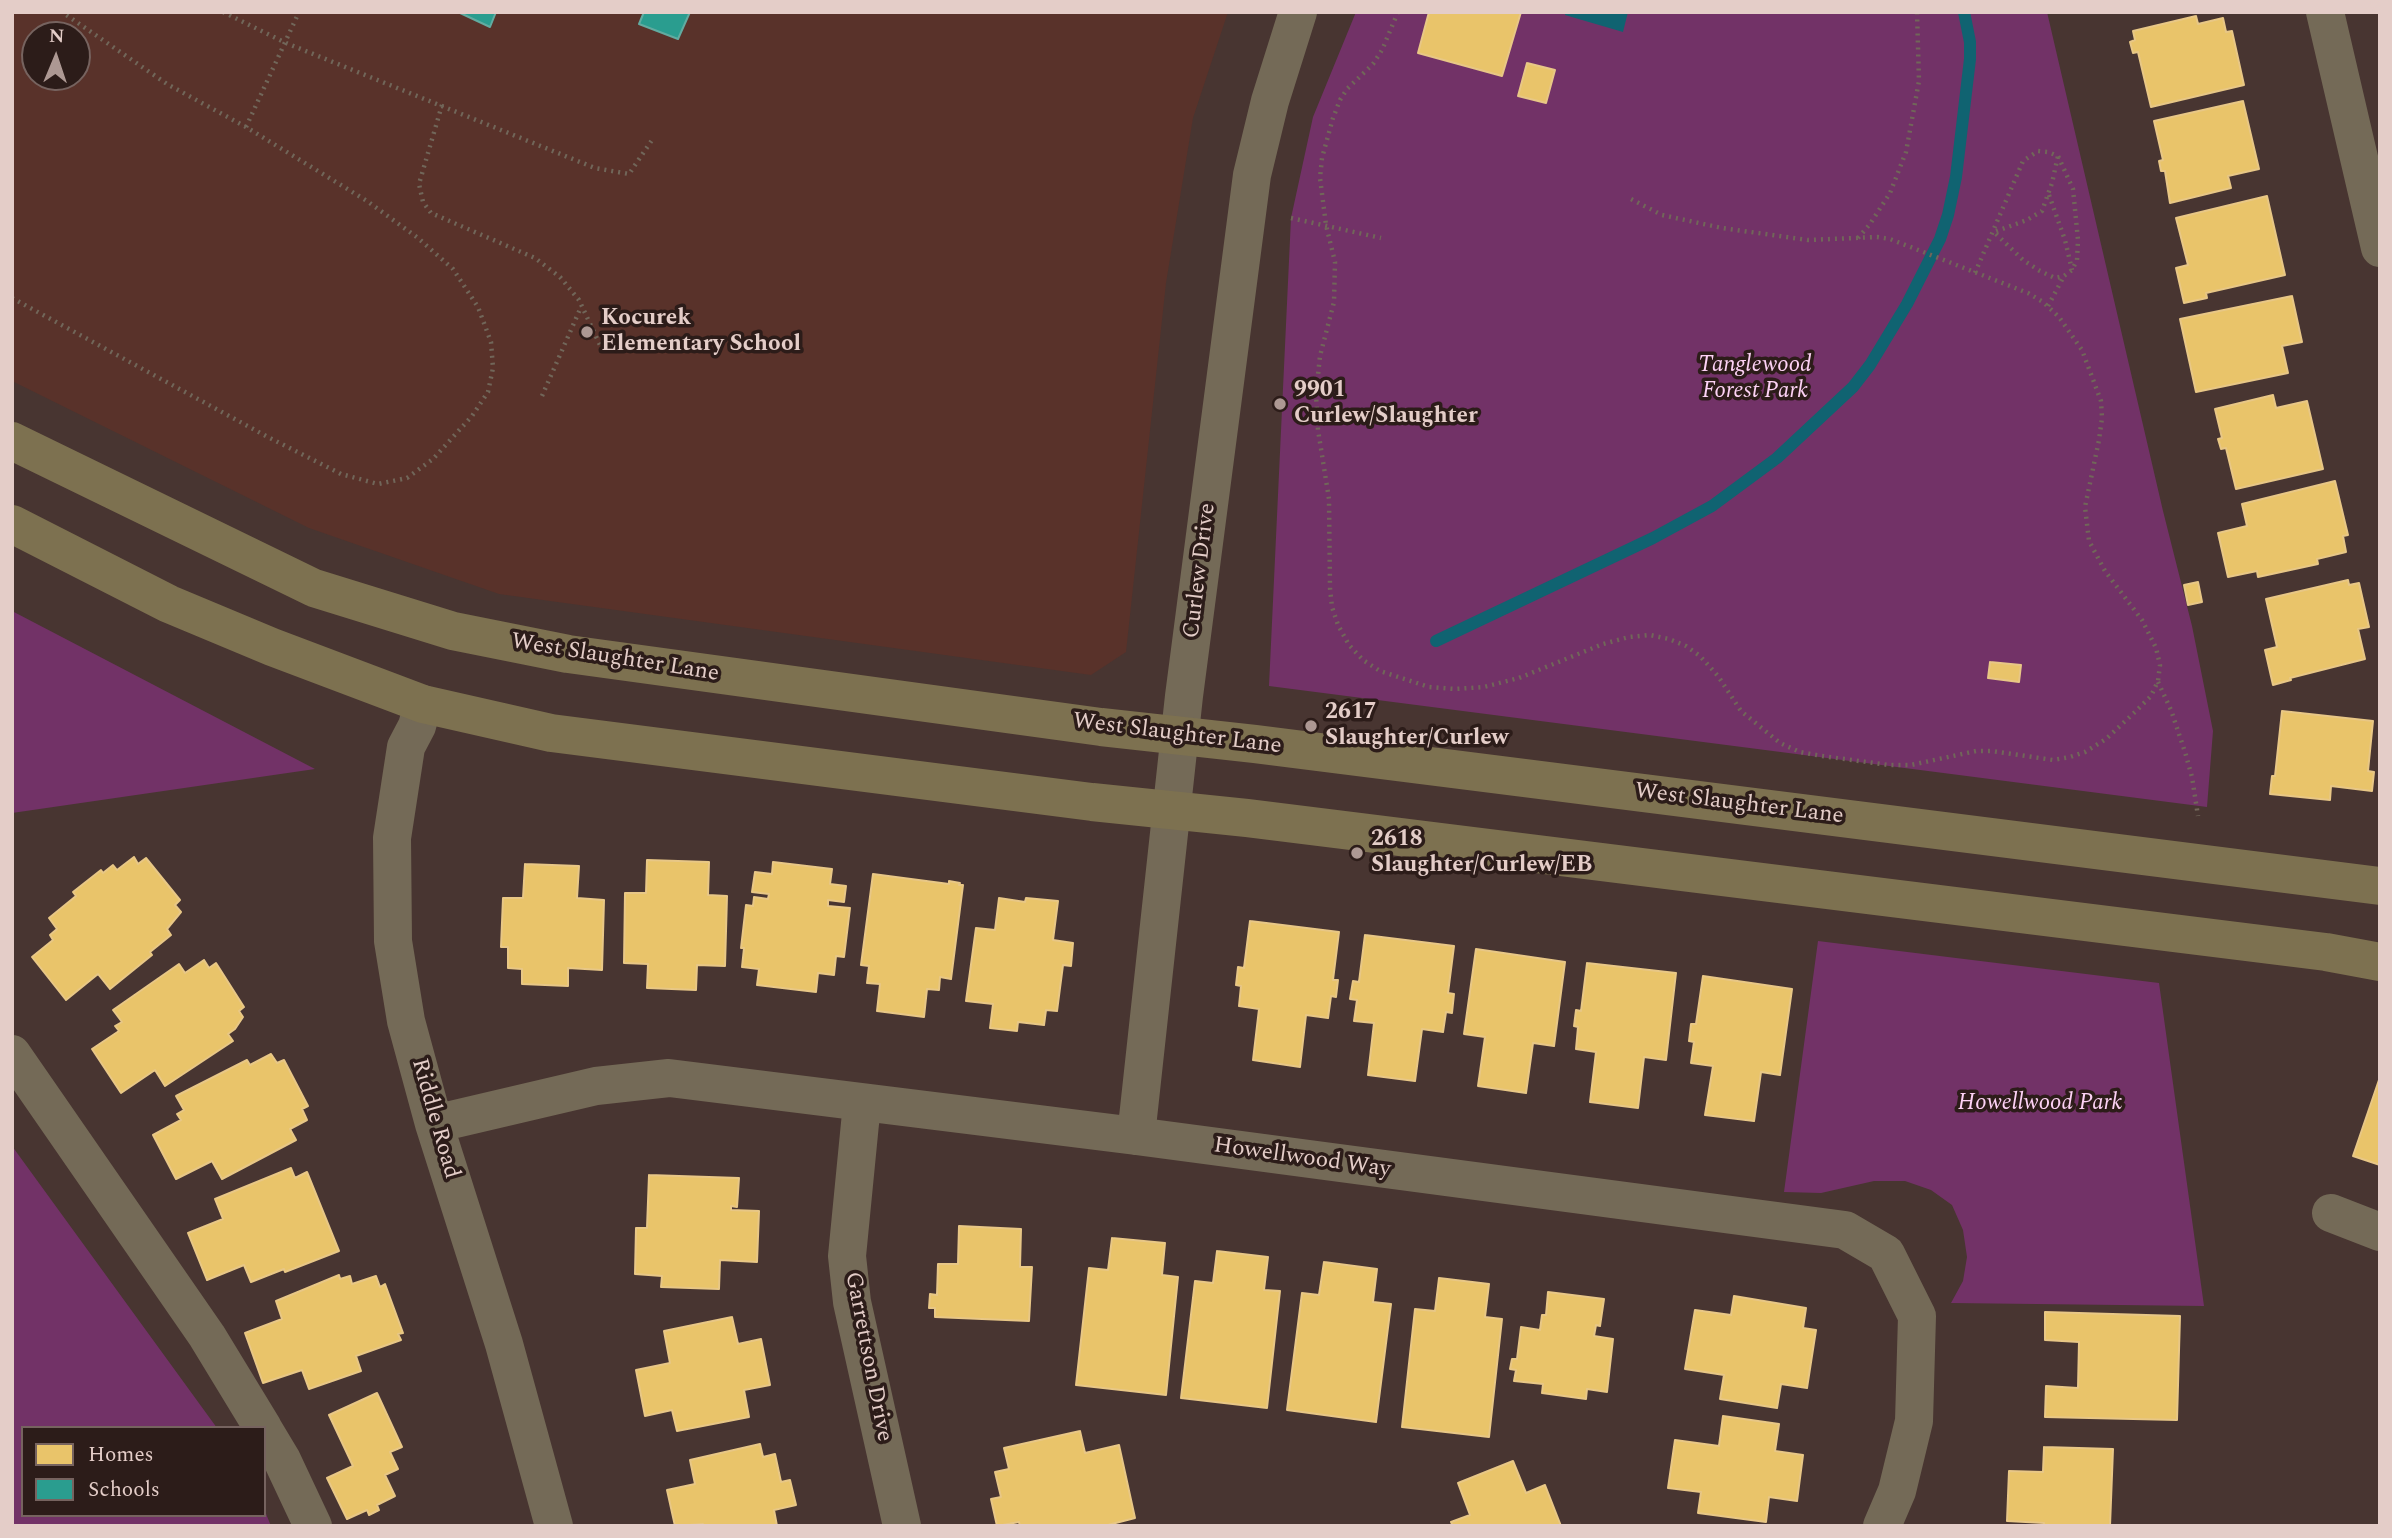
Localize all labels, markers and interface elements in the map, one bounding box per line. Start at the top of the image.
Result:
north arrow [21,21,91,91]
text: N [48,22,65,51]
place label: Kocurek Elementary School [601,305,801,359]
marker: Kocurek Elementary School [579,324,595,340]
park label: Tanglewood Forest Park [1698,352,1812,406]
place label: 9901 Curlew/Slaughter [1294,377,1478,431]
marker: 9901 Curlew/Slaughter [1272,396,1288,412]
street label: Curlew Drive [1179,502,1223,640]
street label: West Slaughter Lane [509,629,721,689]
place label: 2617 Slaughter/Curlew [1325,699,1509,753]
street label: West Slaughter Lane [1071,708,1283,762]
marker: 2617 Slaughter/Curlew [1303,718,1319,734]
street label: West Slaughter Lane [1633,778,1845,832]
place label: 2618 Slaughter/Curlew/EB [1371,826,1592,880]
marker: 2618 Slaughter/Curlew/EB [1349,845,1365,861]
street label: Riddle Road [404,1056,464,1182]
park label: Howellwood Park [1958,1090,2122,1118]
street label: Howellwood Way [1212,1133,1392,1185]
street label: Garrettson Drive [837,1270,897,1444]
legend [21,1426,266,1517]
text: Homes [88,1439,154,1471]
text: Schools [88,1474,160,1506]

